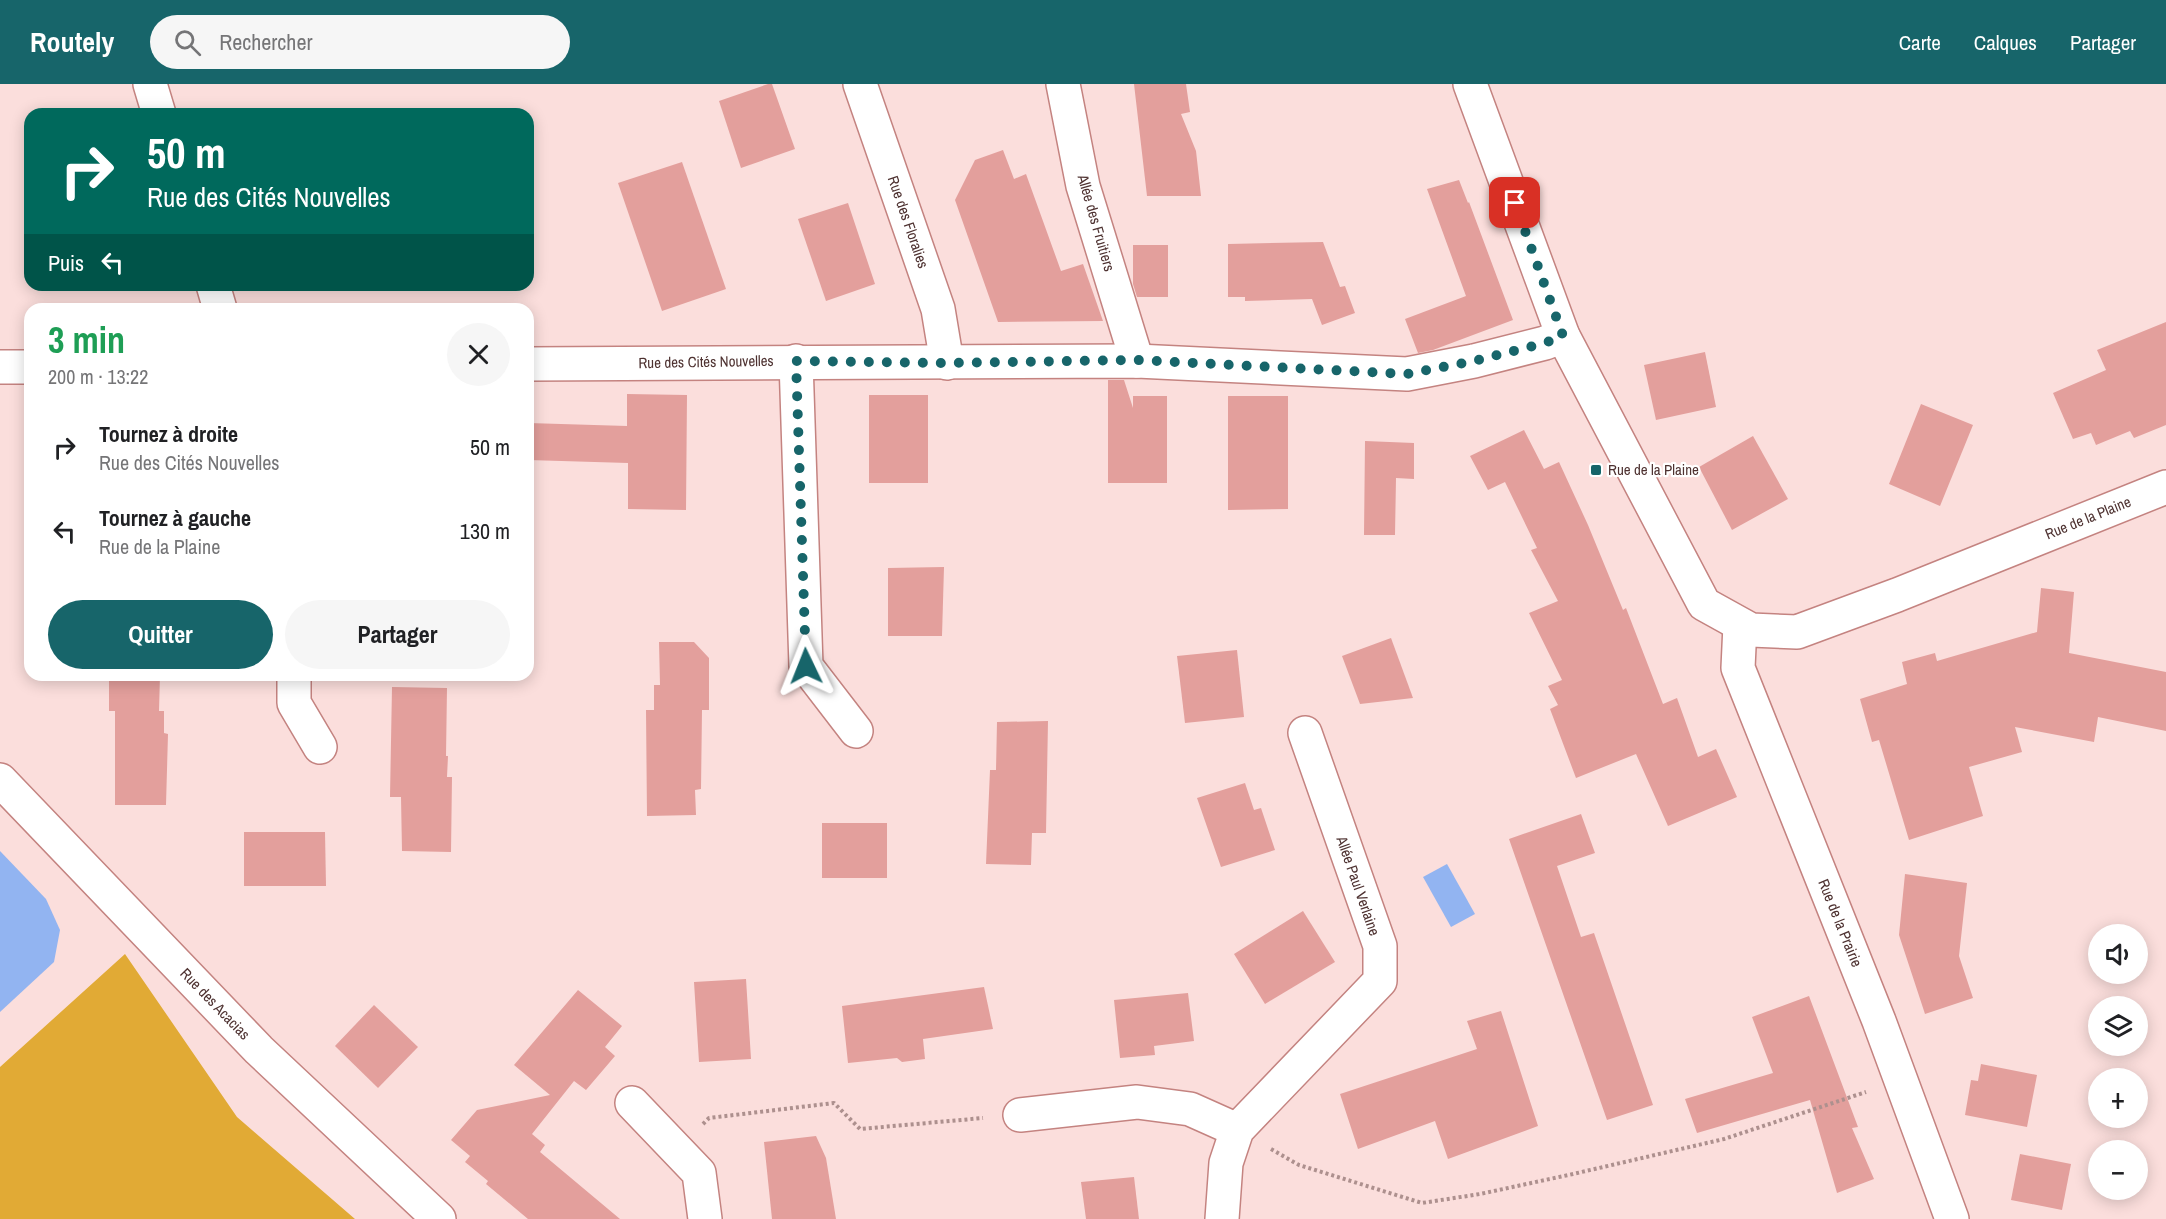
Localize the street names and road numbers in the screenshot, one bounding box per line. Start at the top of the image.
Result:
street label: Allée des Fruitiers [1072,171,1120,274]
street label: Rue des Floralies [883,173,934,271]
street label: Rue des Cités Nouvelles [638,350,774,373]
street label: Rue de la Plaine [2042,491,2134,544]
street label: Allée Paul Verlaine [1331,832,1385,939]
street label: Rue de la Prairie [1813,876,1868,970]
street label: Rue des Acacias [176,963,255,1044]

